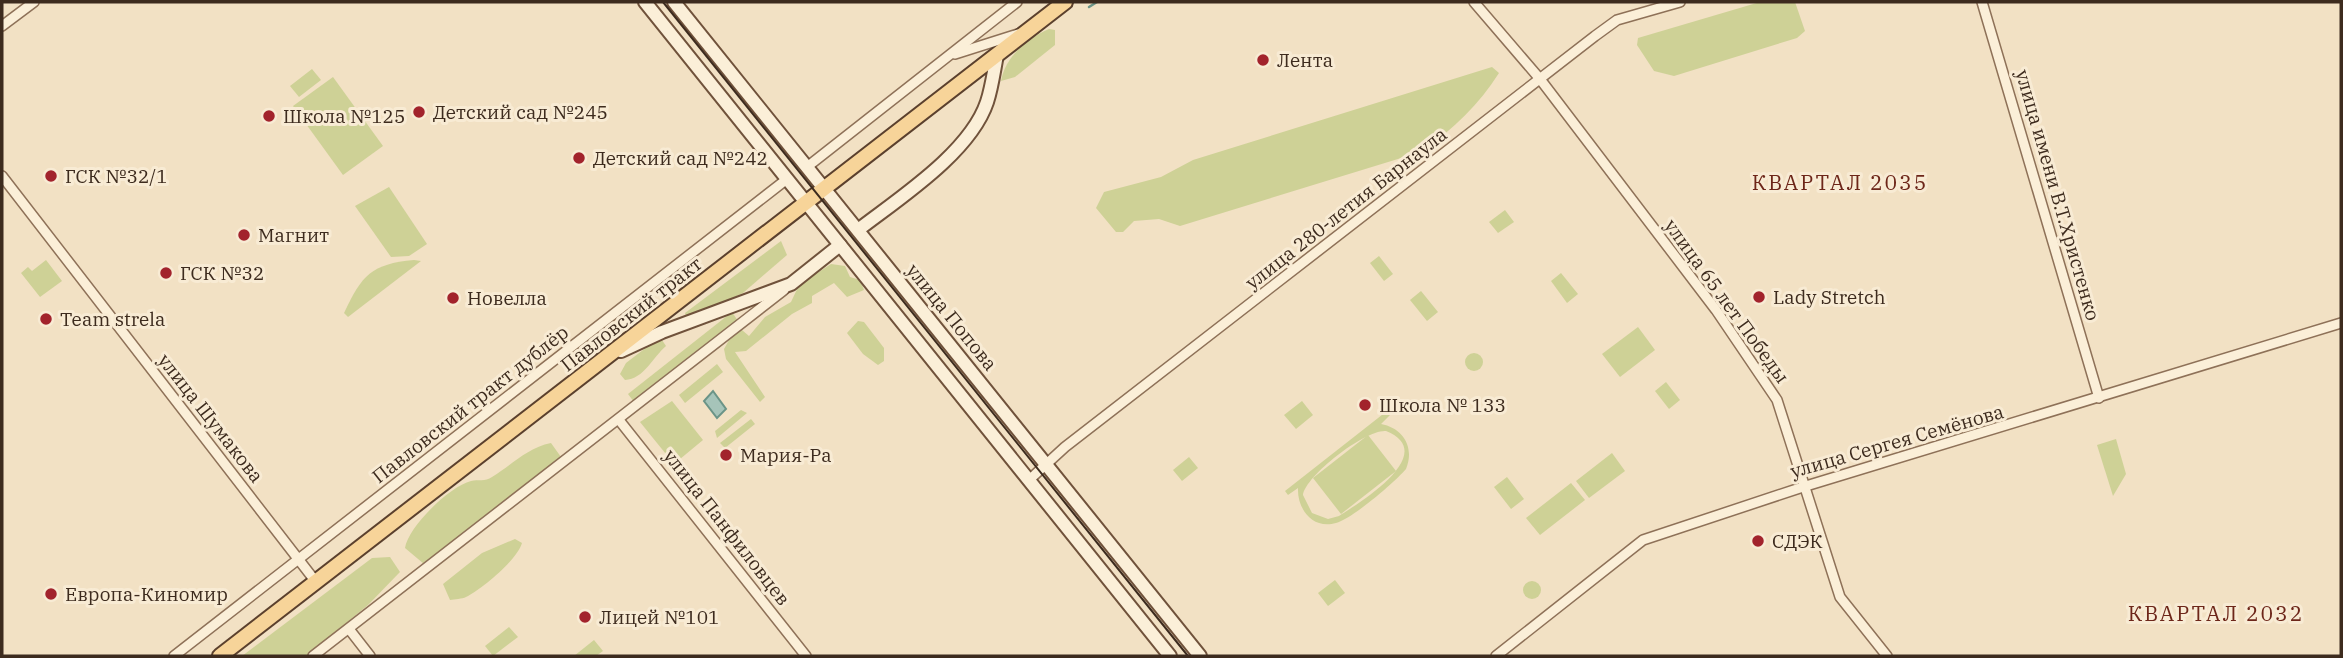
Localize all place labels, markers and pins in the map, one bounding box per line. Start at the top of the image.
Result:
place label: Лента [1277,48,1333,72]
marker: Лента [1255,52,1271,68]
place label: Детский сад №245 [433,100,608,124]
place label: Школа №125 [283,104,405,128]
marker: Детский сад №245 [411,104,427,120]
marker: Школа №125 [261,108,277,124]
place label: Детский сад №242 [593,146,768,170]
marker: Детский сад №242 [571,150,587,166]
place label: ГСК №32/1 [65,164,168,188]
marker: ГСК №32/1 [43,168,59,184]
place label: Магнит [258,223,329,247]
marker: Магнит [236,227,252,243]
place label: ГСК №32 [180,261,264,285]
marker: ГСК №32 [158,265,174,281]
place label: Lady Stretch [1773,285,1886,309]
place label: Новелла [467,286,547,310]
marker: Lady Stretch [1751,289,1767,305]
marker: Новелла [445,290,461,306]
place label: Team strela [60,307,165,331]
marker: Team strela [38,311,54,327]
place label: Школа № 133 [1379,393,1506,417]
marker: Школа № 133 [1357,397,1373,413]
place label: Мария-Ра [740,443,832,467]
marker: Мария-Ра [718,447,734,463]
place label: СДЭК [1772,529,1823,553]
marker: СДЭК [1750,533,1766,549]
place label: Европа-Киномир [65,582,228,606]
marker: Европа-Киномир [43,586,59,602]
place label: Лицей №101 [599,605,719,629]
marker: Лицей №101 [577,609,593,625]

